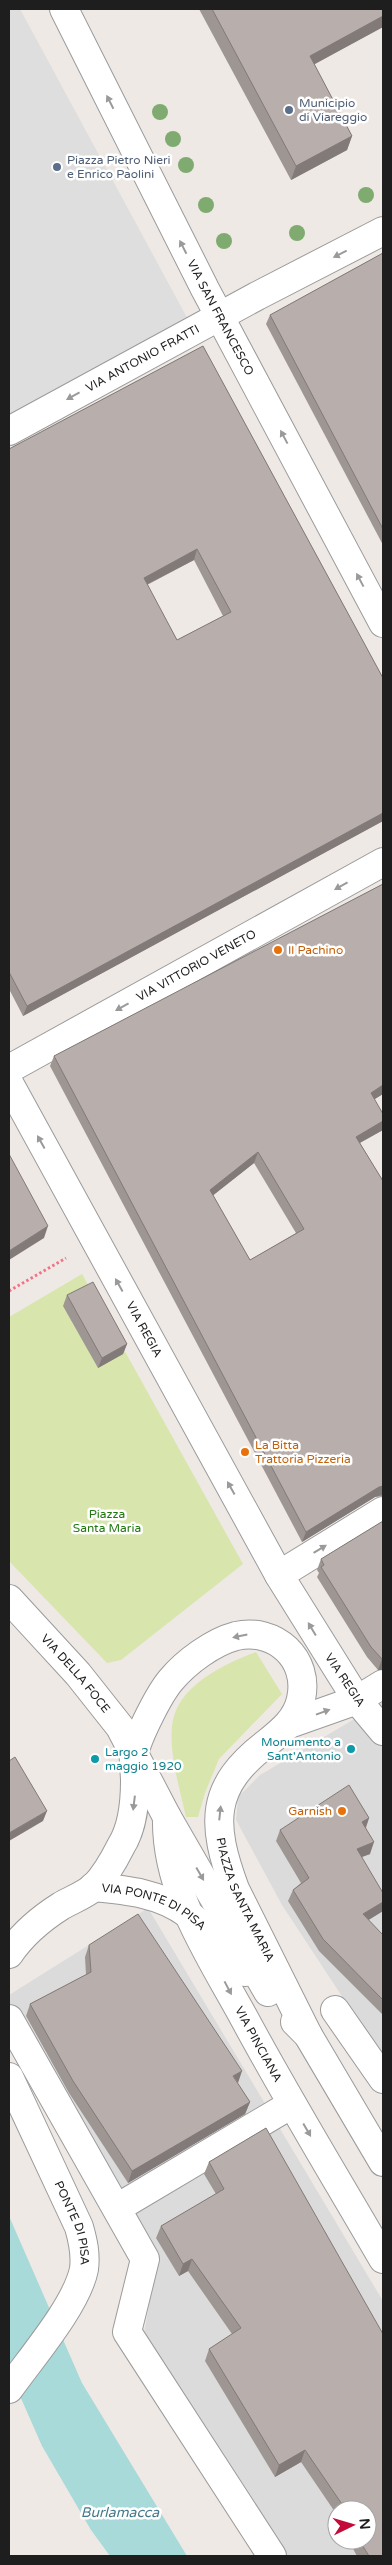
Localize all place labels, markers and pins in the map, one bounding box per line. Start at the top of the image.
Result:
place label: Municipio di Viareggio [299,96,367,124]
marker: Municipio di Viareggio [283,104,295,116]
place label: Piazza Pietro Nieri e Enrico Paolini [67,153,171,181]
marker: Piazza Pietro Nieri e Enrico Paolini [51,161,63,173]
place label: Il Pachino [288,943,343,957]
marker: Il Pachino [272,944,284,956]
place label: La Bitta Trattoria Pizzeria [255,1438,351,1466]
marker: La Bitta Trattoria Pizzeria [239,1446,251,1458]
place label: Monumento a Sant'Antonio [261,1735,341,1763]
marker: Monumento a Sant'Antonio [345,1743,357,1755]
place label: Largo 2 maggio 1920 [105,1745,182,1773]
marker: Largo 2 maggio 1920 [89,1753,101,1765]
place label: Garnish [288,1804,332,1818]
marker: Garnish [336,1805,348,1817]

